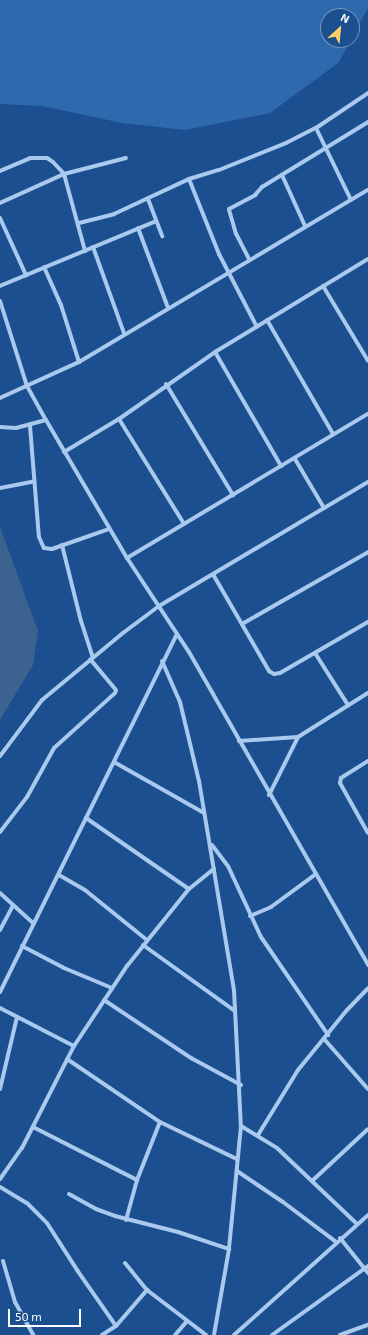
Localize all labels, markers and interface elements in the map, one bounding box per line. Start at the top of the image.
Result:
north arrow [320,8,360,48]
text: N [339,10,352,25]
scale bar [10,1301,83,1327]
text: 50 m [15,1309,42,1323]

